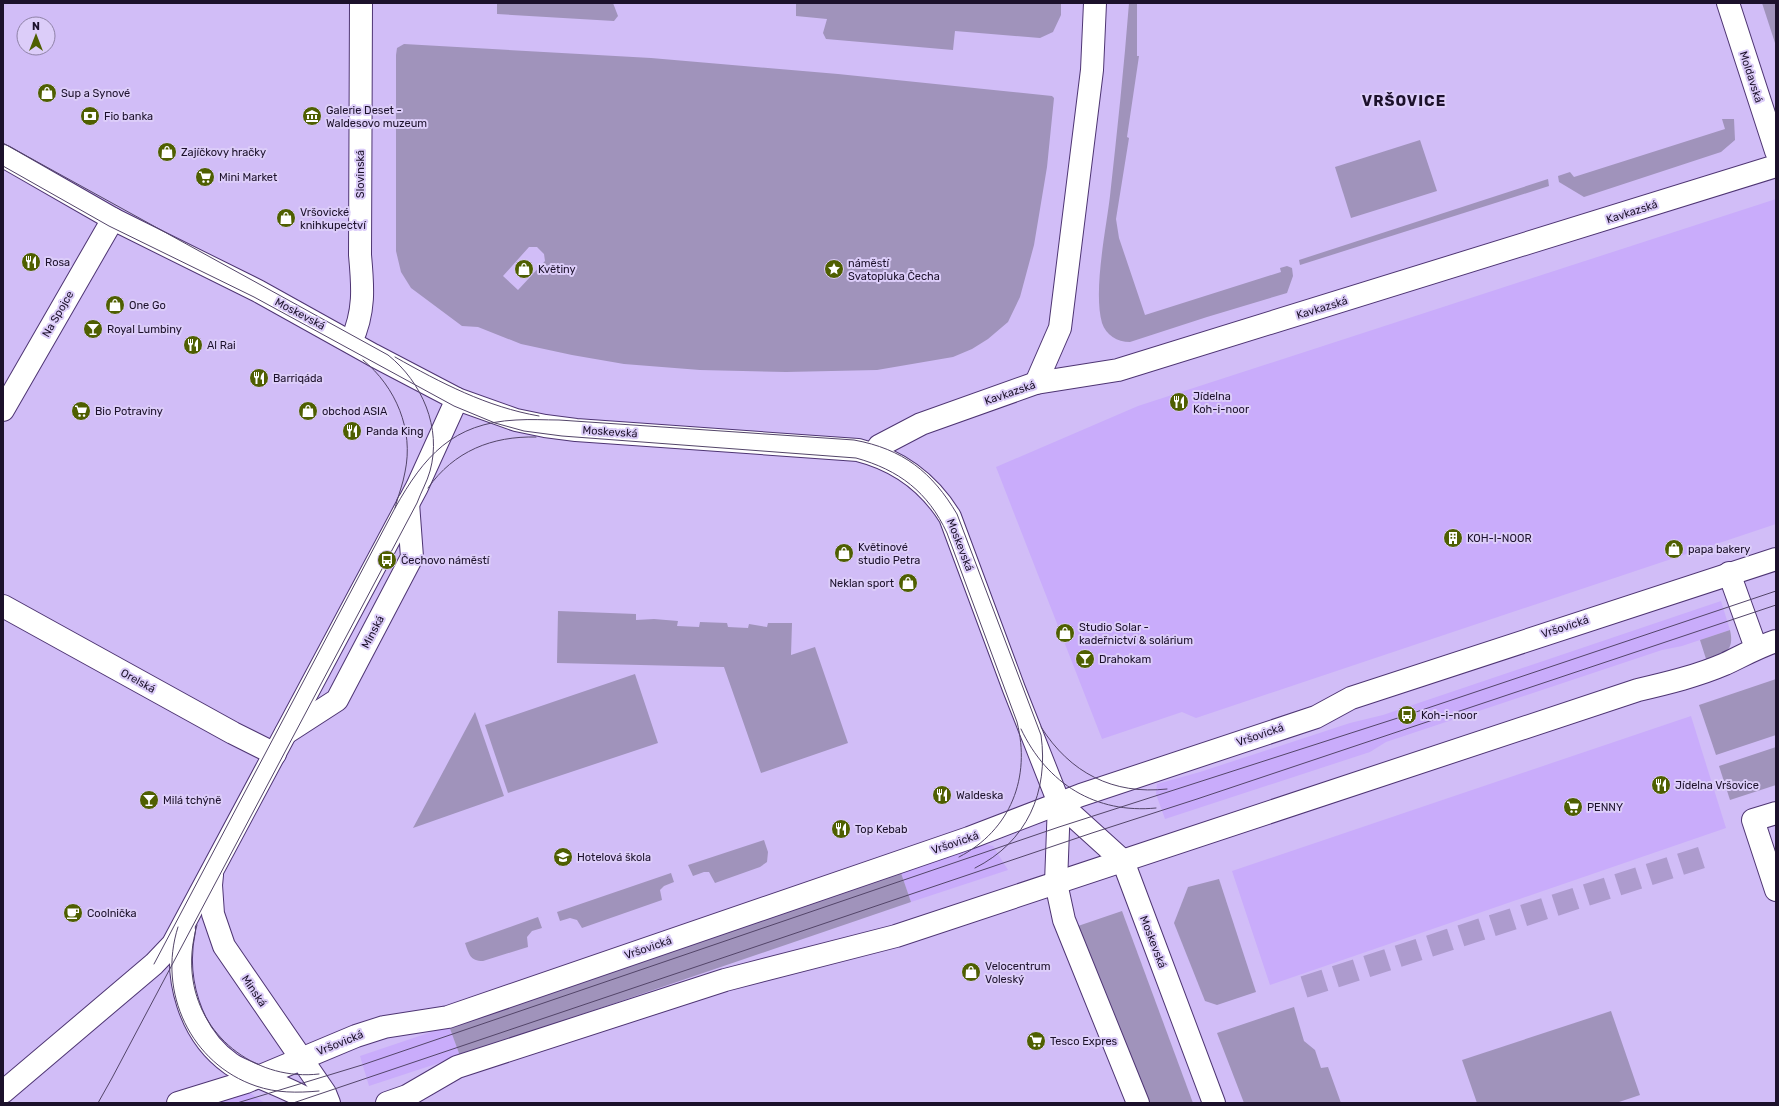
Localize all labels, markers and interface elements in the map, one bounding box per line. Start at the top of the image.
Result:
north arrow [16,16,56,56]
text: N [32,20,40,33]
street label: Moldavská [1737,50,1765,104]
shop icon: Sup a Synové [36,82,58,104]
place label: Sup a Synové [61,87,130,100]
district label: VRŠOVICE [1362,92,1446,110]
place label: Galerie Deset - Waldesovo muzeum [326,104,427,130]
bank icon: Fio banka [79,105,101,127]
museum icon: Galerie Deset - Waldesovo muzeum [301,105,323,127]
place label: Fio banka [104,110,153,123]
shop icon: Zajíčkovy hračky [156,141,178,163]
place label: Zajíčkovy hračky [181,146,266,159]
street label: Slovinská [354,150,367,198]
supermarket icon: Mini Market [194,166,216,188]
place label: Mini Market [219,171,278,184]
street label: Kavkazská [1605,198,1659,226]
place label: Vršovické knihkupectví [300,206,367,232]
shop icon: Vršovické knihkupectví [275,207,297,229]
restaurant icon: Rosa [20,251,42,273]
place label: Rosa [45,256,70,269]
place label: náměstí Svatopluka Čecha [848,257,940,283]
shop icon: Květiny [513,258,535,280]
place icon: náměstí Svatopluka Čecha [823,258,845,280]
place label: Květiny [538,263,576,276]
street label: Na Spojce [40,289,76,339]
shop icon: One Go [104,294,126,316]
street label: Kavkazská [1295,294,1349,322]
street label: Moskevská [273,295,327,333]
place label: One Go [129,299,166,312]
bar icon: Royal Lumbiny [82,318,104,340]
place label: Royal Lumbiny [107,323,182,336]
restaurant icon: Al Rai [182,334,204,356]
place label: Al Rai [207,339,236,352]
restaurant icon: Barriqáda [248,367,270,389]
place label: Barriqáda [273,372,323,385]
street label: Kavkazská [983,378,1037,408]
place label: Jídelna Koh-i-noor [1193,390,1250,416]
restaurant icon: Jídelna Koh-i-noor [1168,391,1190,413]
supermarket icon: Bio Potraviny [70,400,92,422]
shop icon: obchod ASIA [297,400,319,422]
place label: Bio Potraviny [95,405,163,418]
place label: obchod ASIA [322,405,388,418]
restaurant icon: Panda King [341,420,363,442]
street label: Moskevská [582,424,638,440]
place label: Panda King [366,425,424,438]
street label: Moskevská [944,517,976,573]
building icon: KOH-I-NOOR [1442,527,1464,549]
place label: KOH-I-NOOR [1467,532,1532,545]
shop icon: papa bakery [1663,538,1685,560]
place label: Květinové studio Petra [858,541,920,567]
shop icon: Květinové studio Petra [833,542,855,564]
place label: papa bakery [1688,543,1750,556]
bus stop icon: Čechovo náměstí [376,549,398,571]
place label: Čechovo náměstí [401,554,491,567]
shop icon: Neklan sport [897,572,919,594]
place label: Neklan sport [829,577,895,590]
street label: Minská [359,613,387,651]
street label: Vršovická [1540,613,1590,641]
place label: Studio Solar - kadeřnictví & solárium [1079,621,1193,647]
shop icon: Studio Solar - kadeřnictví & solárium [1054,622,1076,644]
bar icon: Drahokam [1074,648,1096,670]
place label: Drahokam [1099,653,1151,666]
street label: Orelská [118,666,158,696]
bus stop icon: Koh-i-noor [1396,704,1418,726]
place label: Koh-i-noor [1421,709,1478,722]
street label: Vršovická [1235,721,1285,749]
restaurant icon: Jídelna Vršovice [1650,774,1672,796]
place label: Jídelna Vršovice [1675,779,1759,792]
restaurant icon: Waldeska [931,784,953,806]
bar icon: Milá tchýně [138,789,160,811]
place label: Waldeska [956,789,1003,802]
place label: Milá tchýně [163,794,221,807]
supermarket icon: PENNY [1562,796,1584,818]
place label: PENNY [1587,801,1623,814]
restaurant icon: Top Kebab [830,818,852,840]
place label: Top Kebab [855,823,908,836]
street label: Vršovická [930,829,980,857]
school or university icon: Hotelová škola [552,846,574,868]
place label: Hotelová škola [577,851,651,864]
cafe icon: Coolnička [62,902,84,924]
place label: Coolnička [87,907,137,920]
street label: Moskevská [1137,914,1169,970]
street label: Vršovická [623,934,673,962]
place label: Velocentrum Voleský [985,960,1051,986]
shop icon: Velocentrum Voleský [960,961,982,983]
street label: Minská [239,973,269,1009]
street label: Vršovická [315,1028,365,1058]
supermarket icon: Tesco Expres [1025,1030,1047,1052]
place label: Tesco Expres [1050,1035,1118,1048]

